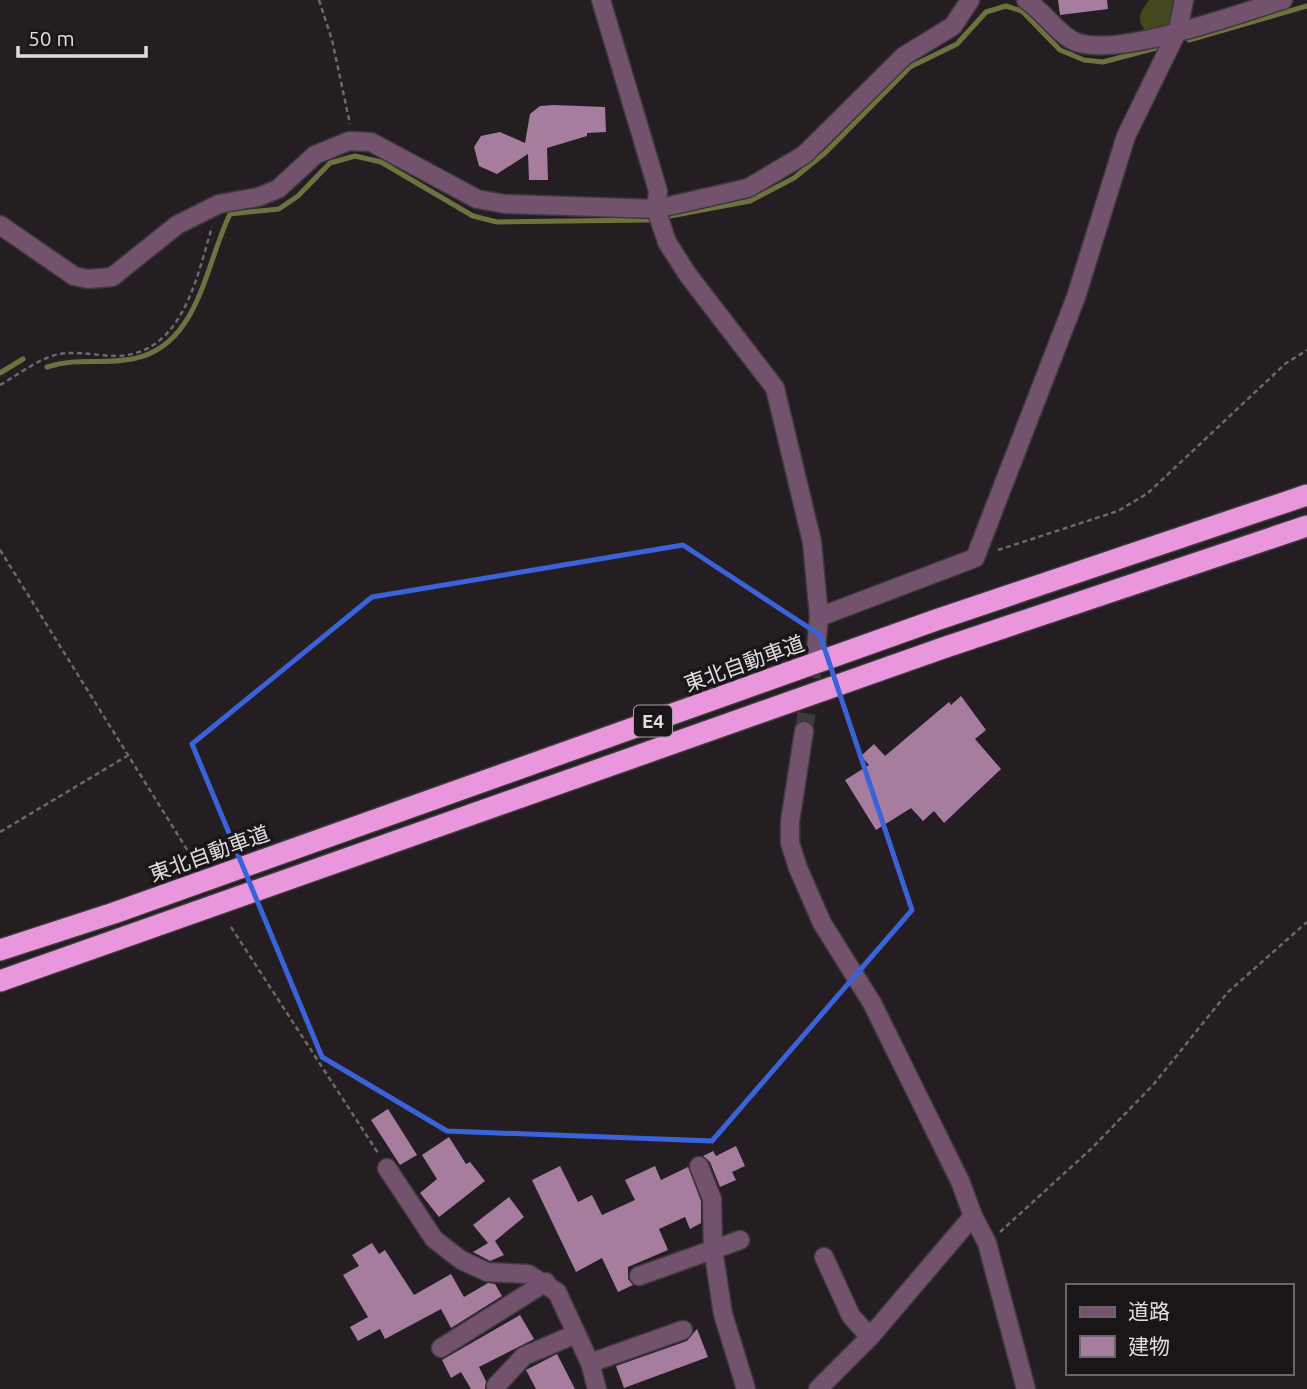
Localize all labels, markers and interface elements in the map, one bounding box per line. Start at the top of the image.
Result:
scale bar [18,14,145,58]
text: 50 m [28,26,75,50]
street label: 東北自動車道 [681,630,807,696]
road number: E4 [634,706,672,736]
street label: 東北自動車道 [146,820,272,886]
legend [1066,1284,1293,1375]
text: 道路 [1128,1299,1170,1323]
text: 建物 [1128,1334,1170,1358]

